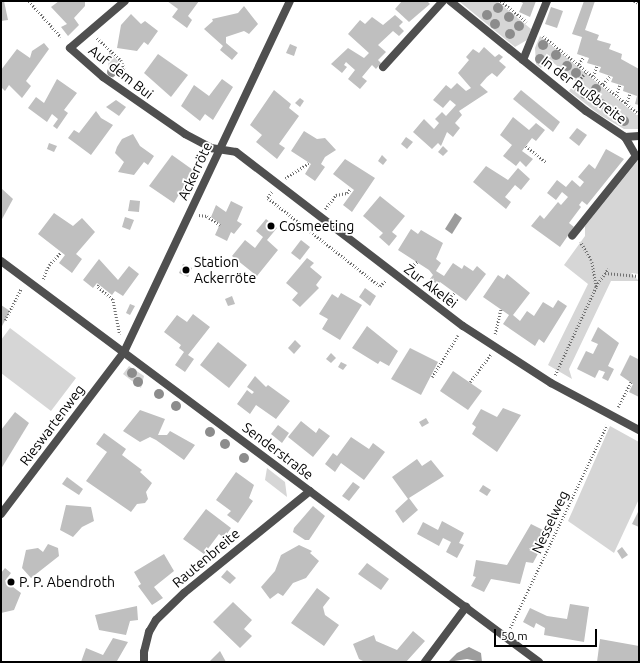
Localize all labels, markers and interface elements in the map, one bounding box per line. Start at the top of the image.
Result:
street label: Auf dem Bui [85,42,157,102]
street label: In der Rußbreite [538,53,630,127]
street label: Ackerröte [174,139,216,203]
place label: Cosmeeting [279,218,354,234]
marker: Cosmeeting [266,221,276,231]
place label: Station Ackerröte [194,254,256,286]
street label: Zur Akelei [401,260,461,312]
marker: Station Ackerröte [181,265,191,275]
street label: Rieswartenweg [16,381,88,469]
street label: Senderstraße [239,419,317,483]
street label: Nesselweg [528,488,572,556]
street label: Rautenbreite [169,525,243,591]
place label: P. P. Abendroth [19,574,115,590]
marker: P. P. Abendroth [6,577,16,587]
scale bar [496,621,599,647]
text: 50 m [501,629,528,642]

